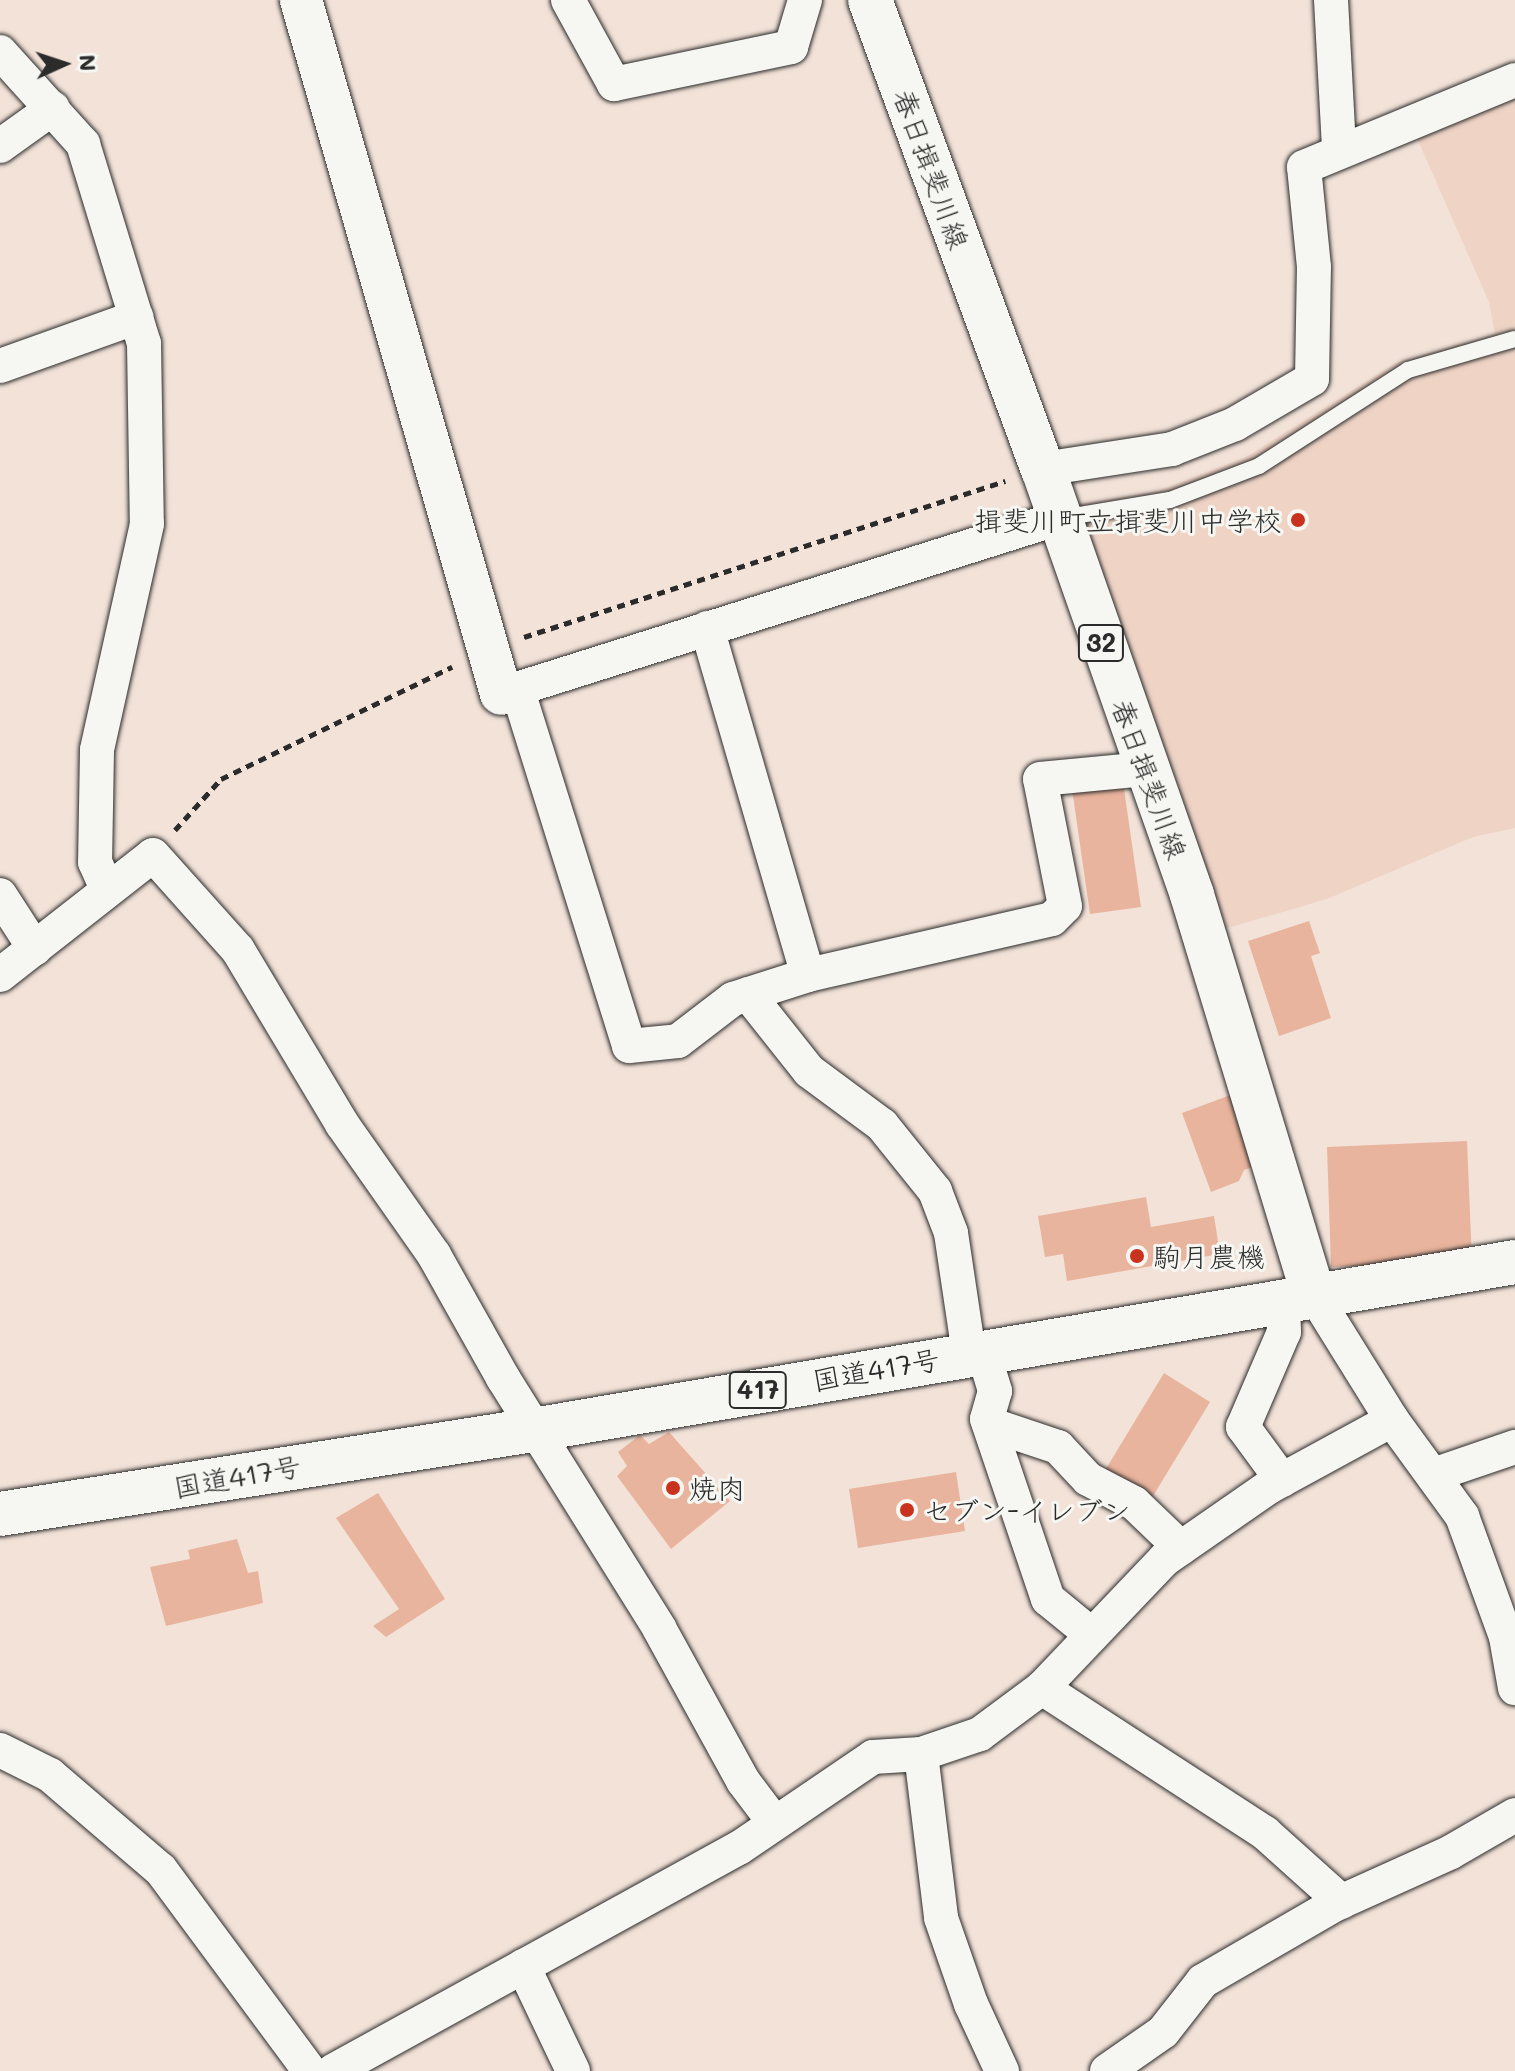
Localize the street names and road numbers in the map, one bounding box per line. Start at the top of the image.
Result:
street label: 春日揖斐川線 [887,84,977,254]
road number: 32 [1077,621,1125,665]
street label: 春日揖斐川線 [1105,694,1195,864]
street label: 国道417号 [810,1341,942,1397]
road number: 417 [728,1368,788,1412]
street label: 国道417号 [171,1448,303,1504]

